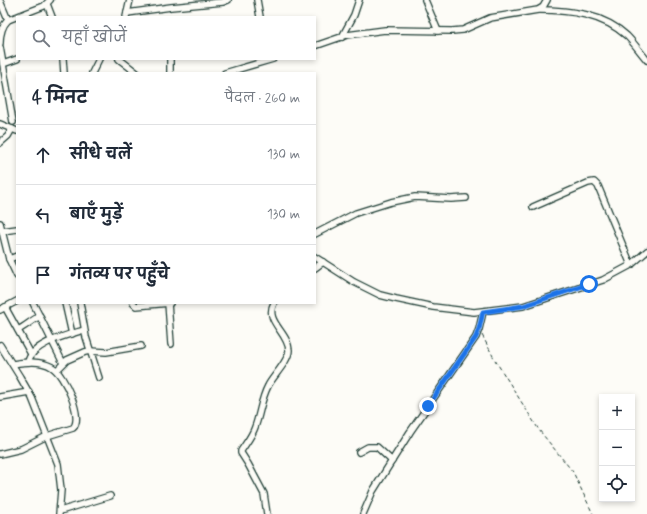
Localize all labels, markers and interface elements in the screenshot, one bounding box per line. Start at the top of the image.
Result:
search box [16,16,316,60]
icon: search [30,27,52,49]
text: यहाँ खोजें [62,28,127,48]
text: 4 मिनट [32,87,88,109]
text: पैदल · 260 m [225,90,300,107]
icon: ahead [32,144,54,166]
text: सीधे चलें [70,145,132,165]
text: 130 m [267,146,300,163]
icon: left [32,204,54,226]
text: बाएँ मुड़ें [70,205,123,225]
text: 130 m [267,206,300,223]
icon: arrive [32,264,54,286]
text: गंतव्य पर पहुँचे [70,265,169,285]
route start [580,275,598,293]
map controls [599,394,635,502]
button: + [599,394,635,430]
route end [419,397,437,415]
button: − [599,430,635,466]
button: locate [599,466,635,502]

